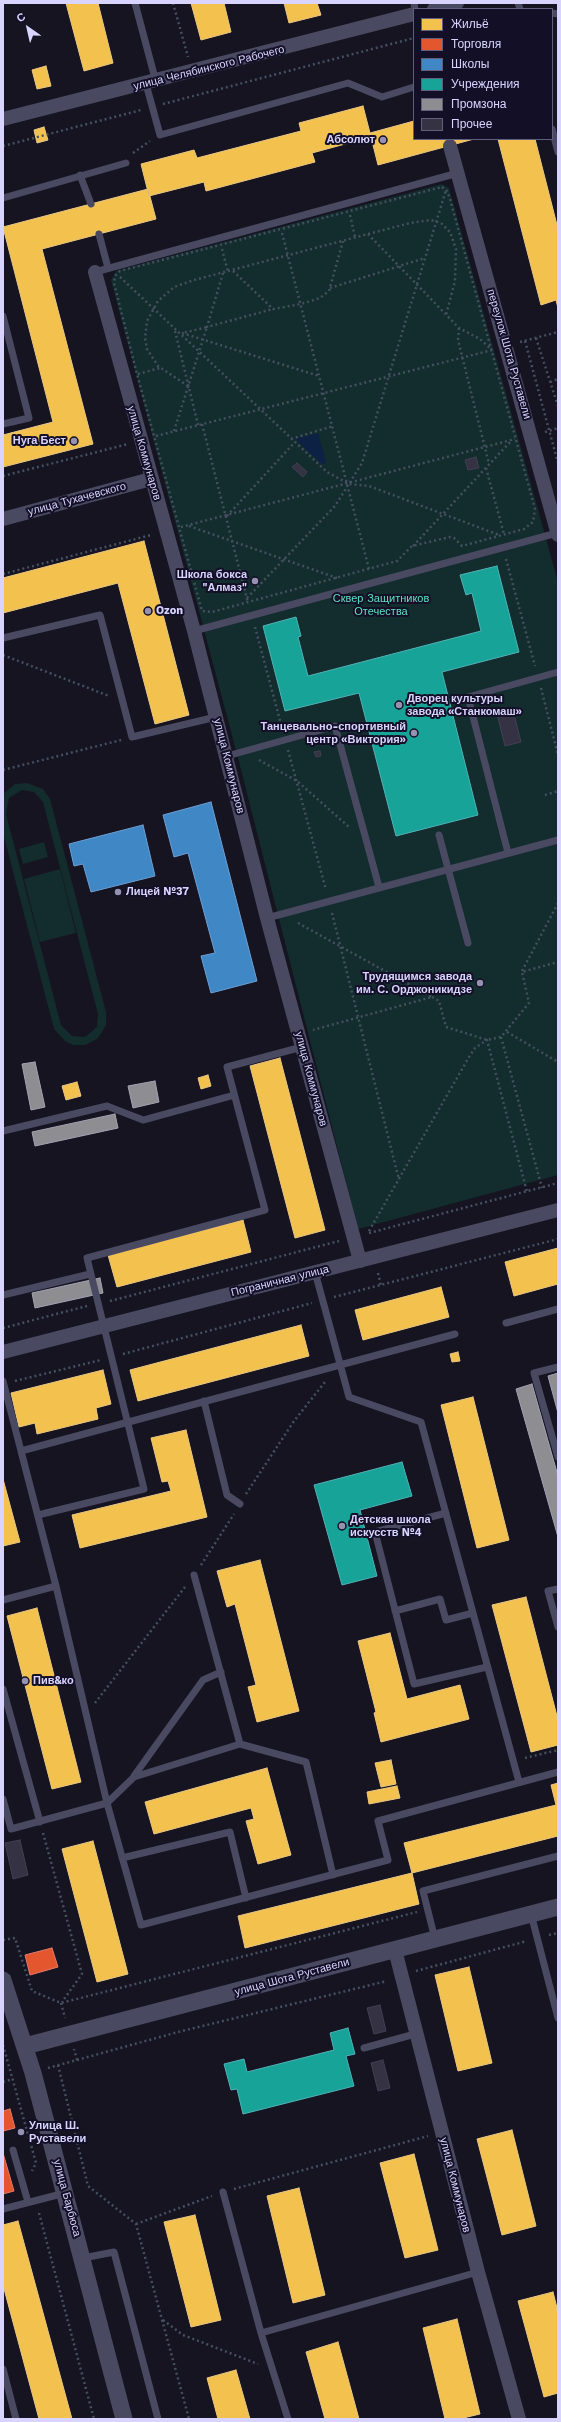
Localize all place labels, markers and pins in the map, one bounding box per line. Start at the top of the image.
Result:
place label: Абсолют [326,133,375,147]
marker: Абсолют [378,135,388,145]
place label: Нуга Бест [13,434,66,448]
marker: Нуга Бест [69,436,79,446]
place label: Школа бокса "Алмаз" [177,568,247,594]
marker: Школа бокса "Алмаз" [250,576,260,586]
place label: Ozon [156,604,183,618]
marker: Ozon [143,606,153,616]
place label: Дворец культуры завода «Станкомаш» [407,692,522,718]
marker: Дворец культуры завода «Станкомаш» [394,700,404,710]
place label: Танцевально-спортивный центр «Виктория» [260,720,406,746]
marker: Танцевально-спортивный центр «Виктория» [409,728,419,738]
place label: Лицей №37 [126,885,189,899]
marker: Лицей №37 [113,887,123,897]
place label: Трудящимся завода им. С. Орджоникидзе [356,970,472,996]
marker: Трудящимся завода им. С. Орджоникидзе [475,978,485,988]
place label: Детская школа искусств №4 [350,1513,431,1539]
marker: Детская школа искусств №4 [337,1521,347,1531]
place label: Пив&ко [33,1674,74,1688]
marker: Пив&ко [20,1676,30,1686]
place label: Улица Ш. Руставели [29,2119,86,2145]
marker: Улица Ш. Руставели [16,2127,26,2137]

